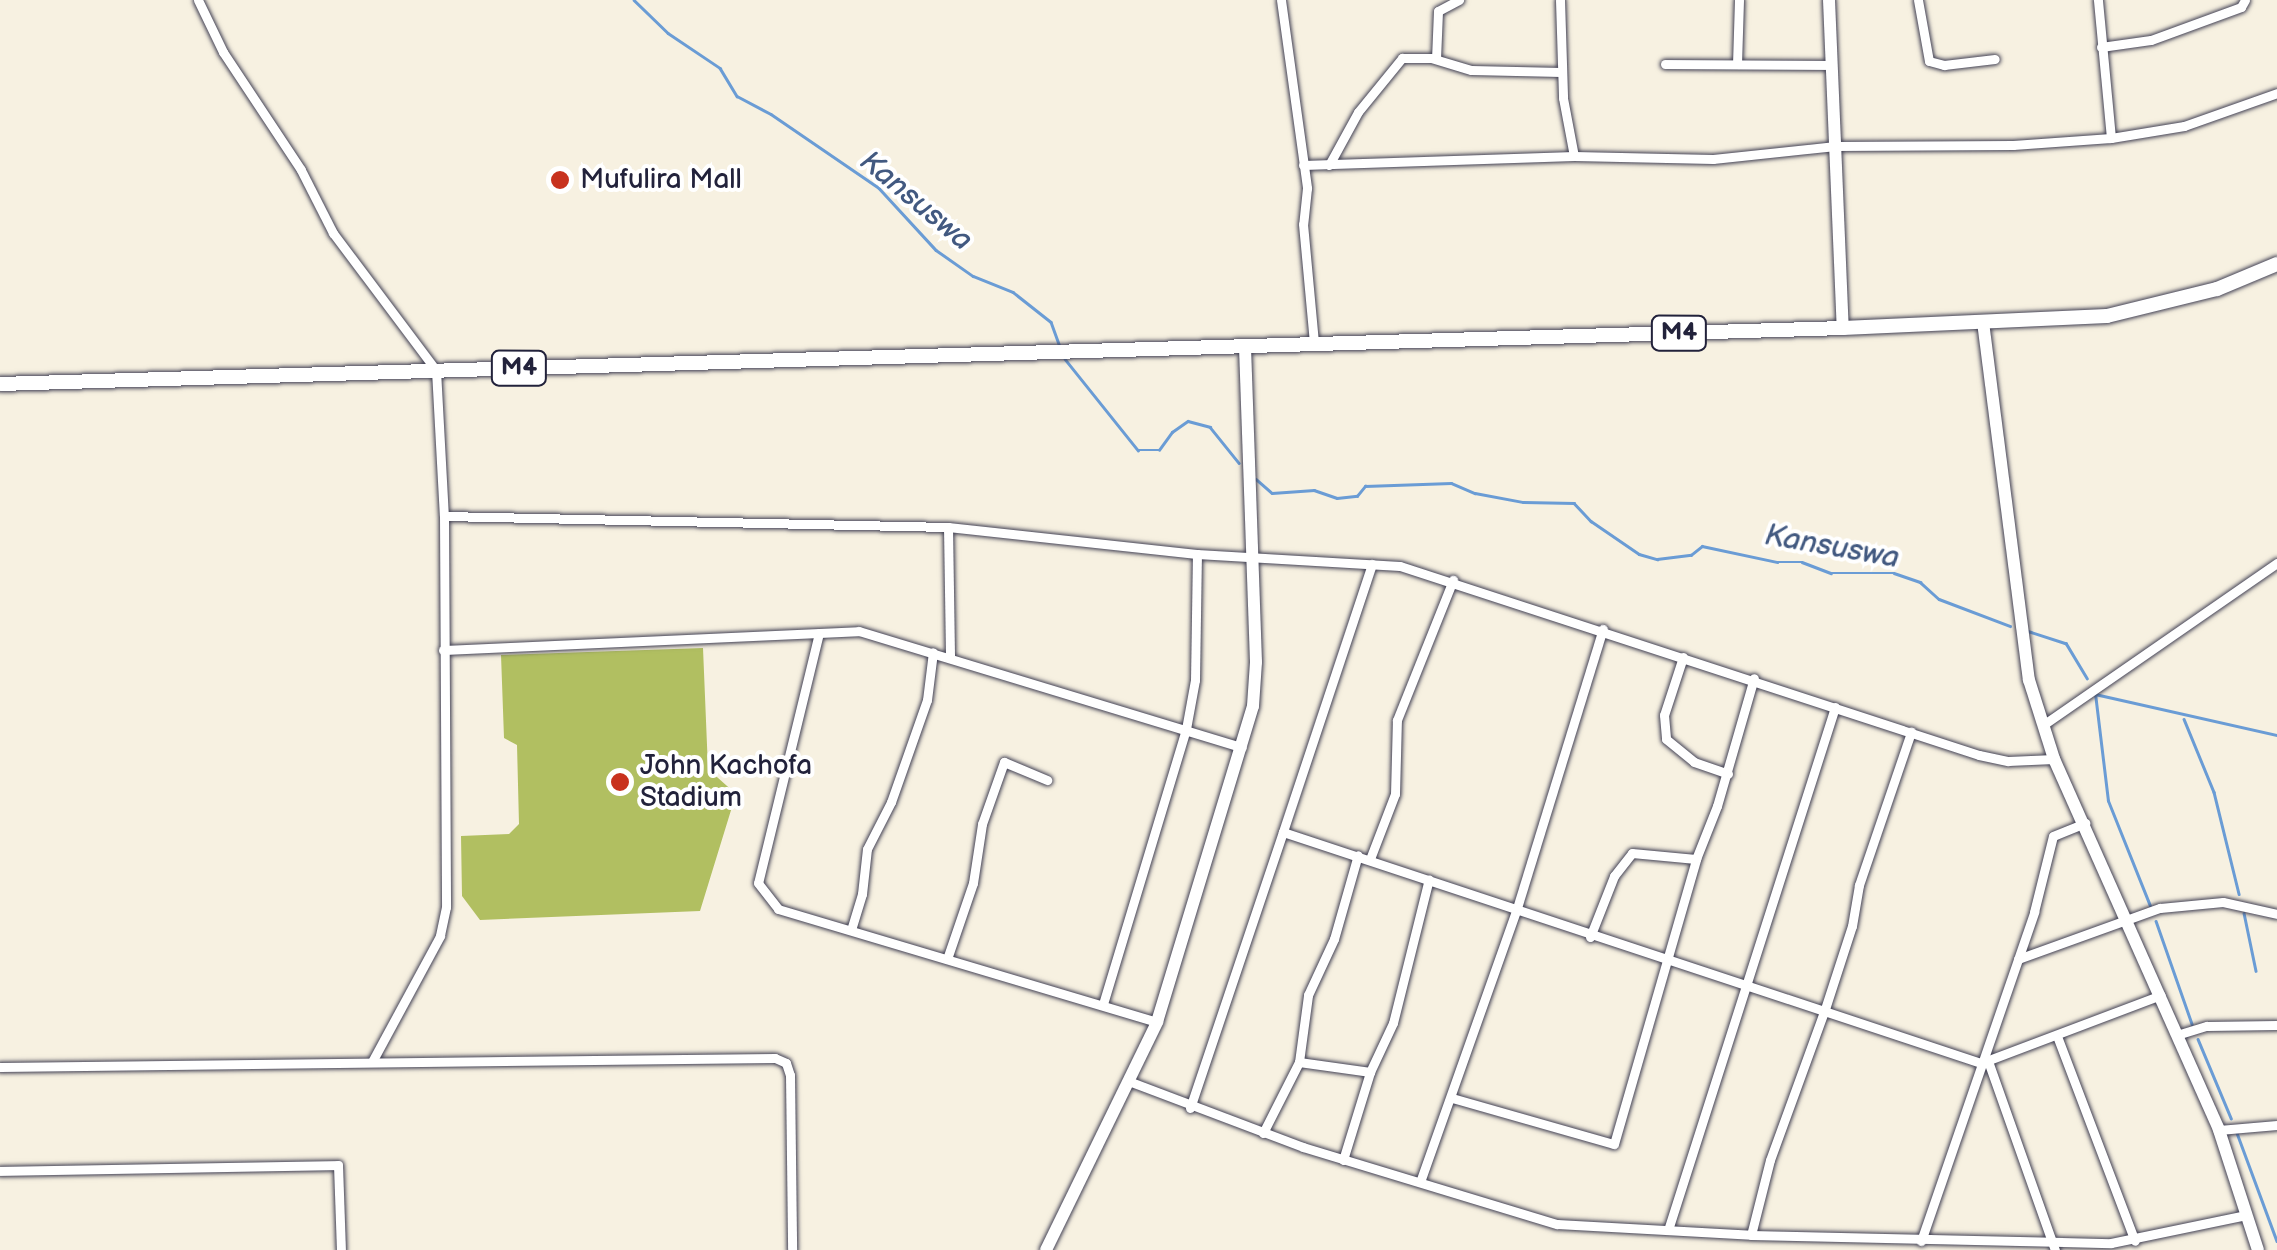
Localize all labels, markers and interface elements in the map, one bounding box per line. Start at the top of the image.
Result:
water label: Kansuswa [852,144,980,258]
place label: Mufulira Mall [580,163,742,197]
marker: Mufulira Mall [549,169,571,191]
road number: M4 [1649,313,1709,353]
road number: M4 [489,348,549,388]
water label: Kansuswa [1762,517,1902,577]
place label: John Kachofa Stadium [640,749,812,815]
marker: John Kachofa Stadium [609,771,631,793]

